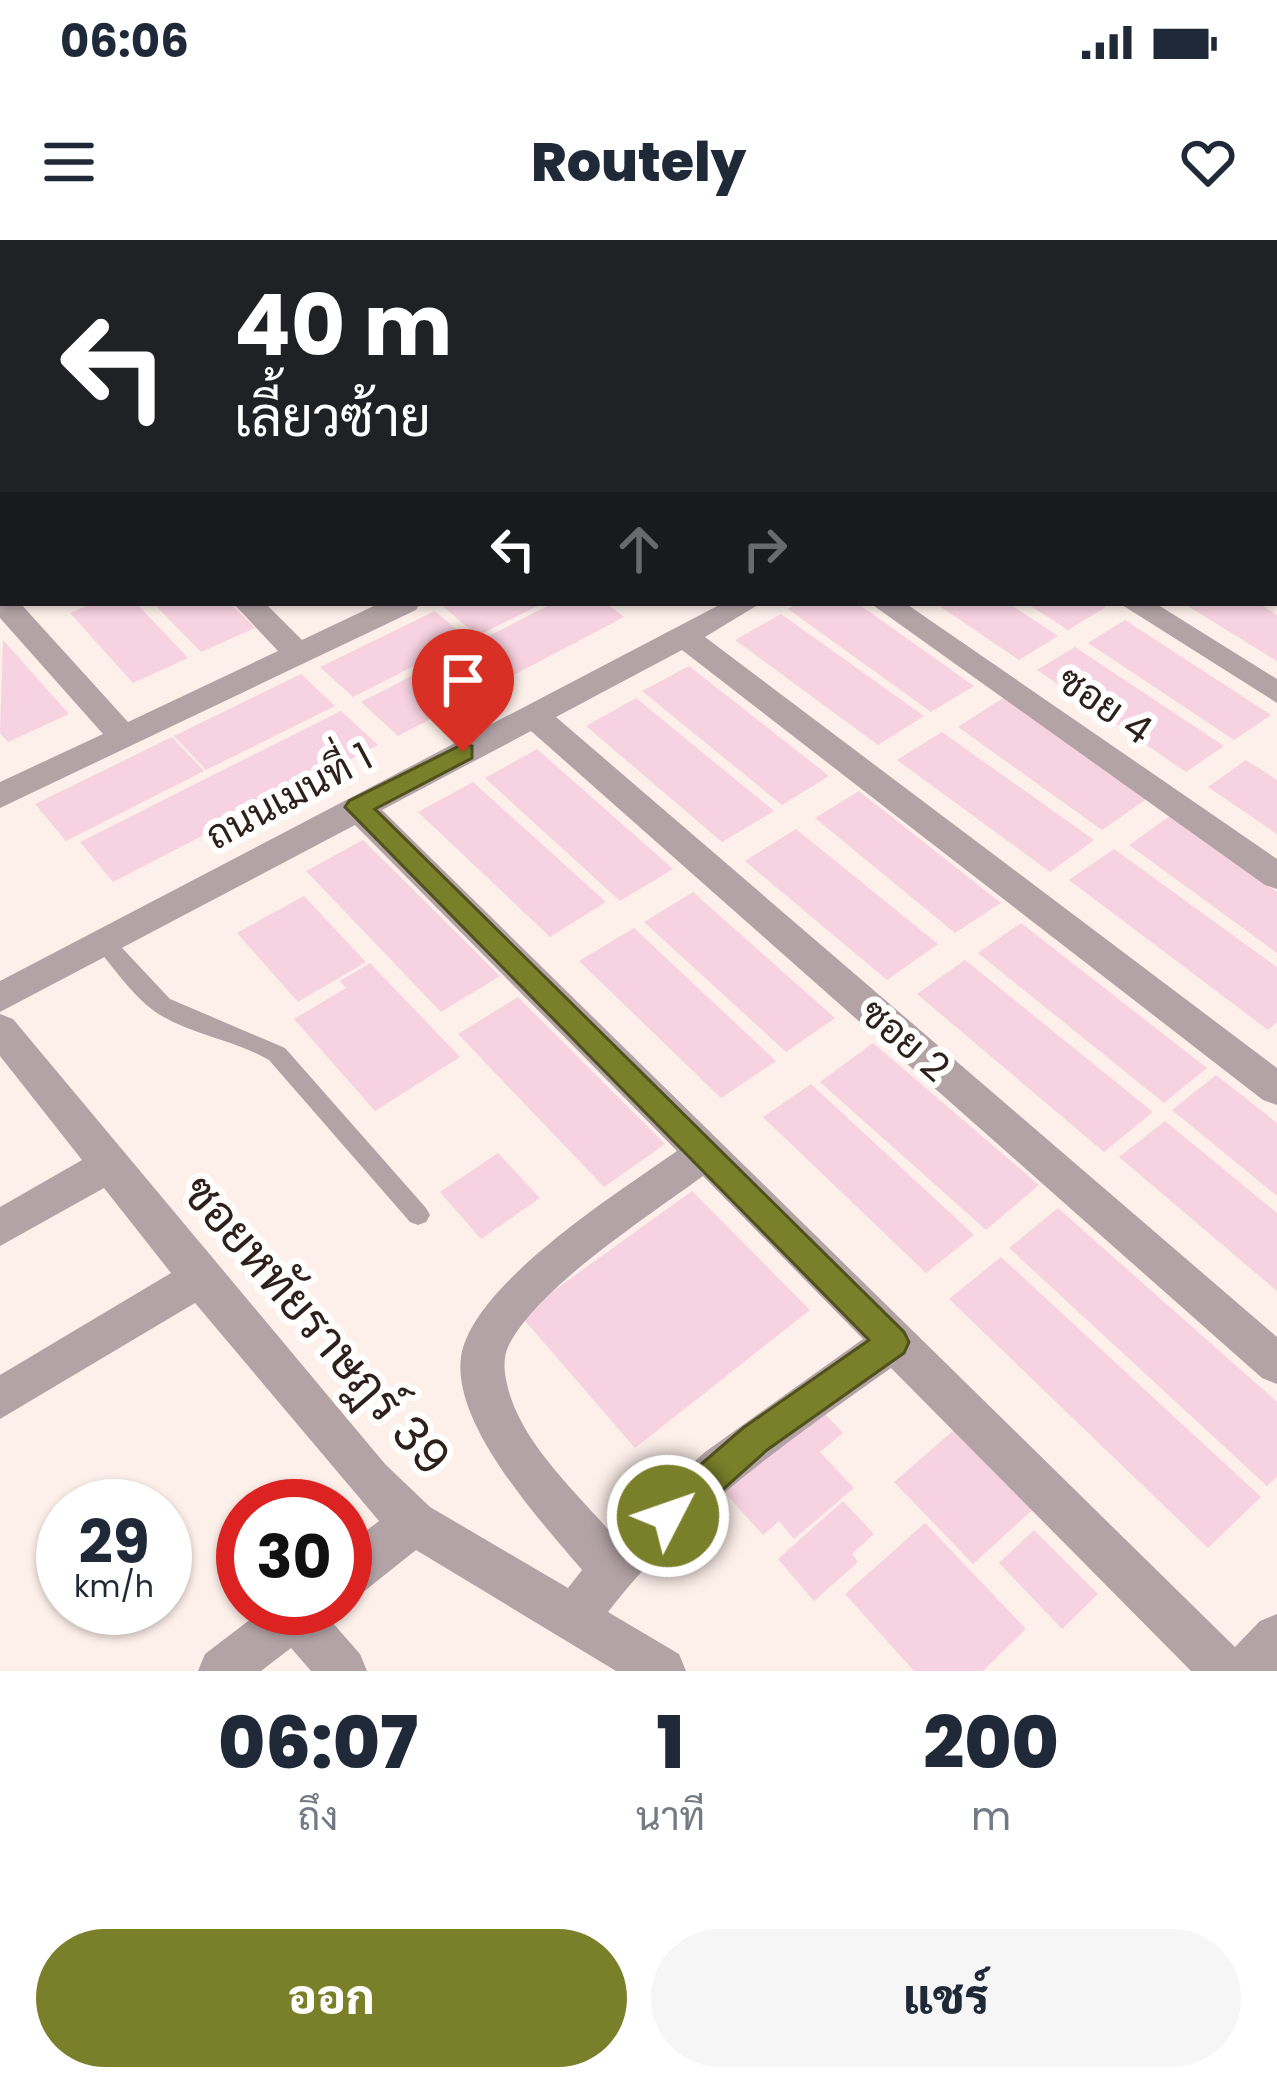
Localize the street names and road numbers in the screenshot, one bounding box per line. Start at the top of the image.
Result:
street label: ซอย 4 [1047,653,1163,757]
street label: ถนนเมนที่ 1 [193,724,382,863]
street label: ซอย 2 [848,986,962,1094]
street label: ซอยหทัยราษฎร์ 39 [167,1161,465,1489]

